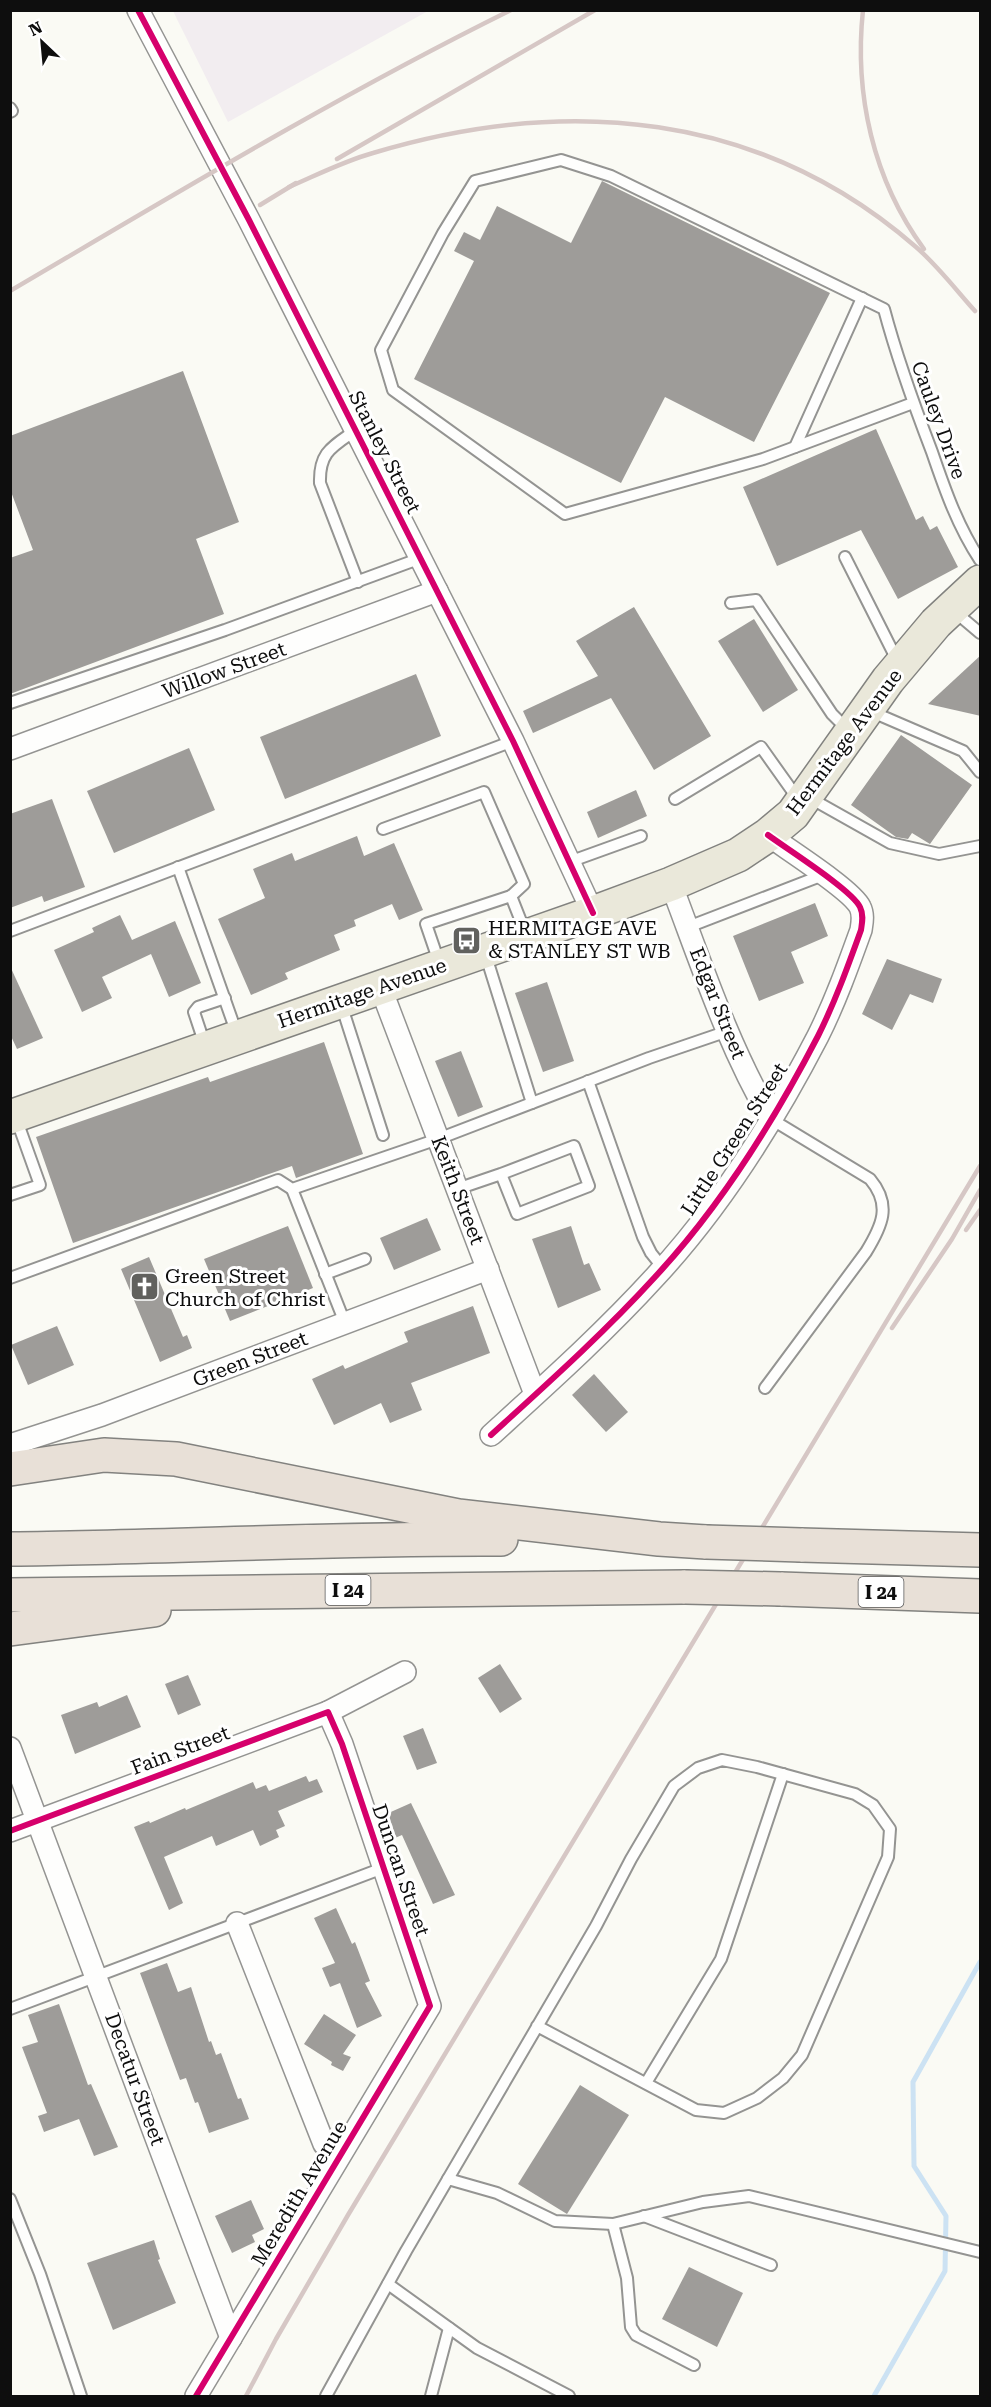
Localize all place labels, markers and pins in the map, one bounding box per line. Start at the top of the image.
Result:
place label: HERMITAGE AVE & STANLEY ST WB [488,916,671,963]
bus stop icon: HERMITAGE AVE & STANLEY ST WB [451,924,483,956]
place label: Green Street Church of Christ [165,1264,326,1311]
church icon: Green Street Church of Christ [128,1271,160,1303]

